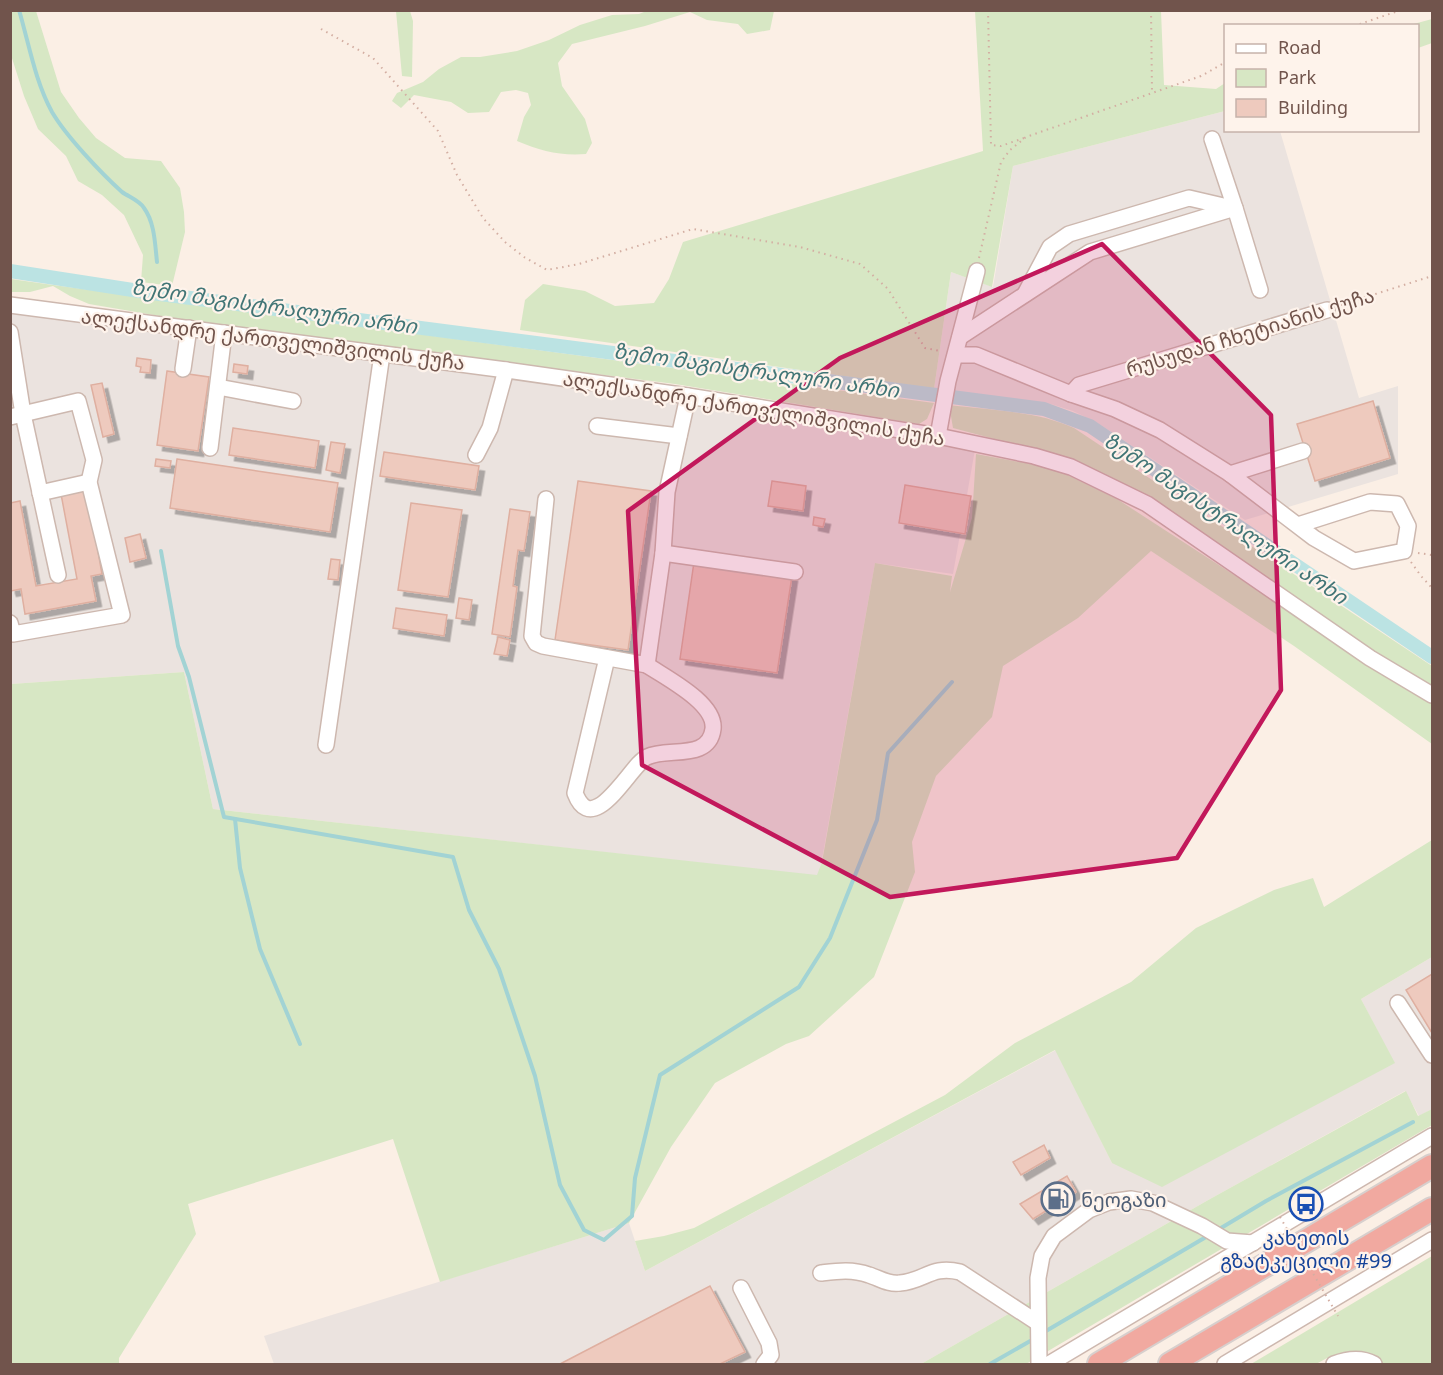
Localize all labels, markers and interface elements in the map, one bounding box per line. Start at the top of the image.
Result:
legend [1224,24,1419,132]
text: Road [1278,35,1321,59]
text: Park [1278,65,1316,89]
text: Building [1278,95,1348,119]
water label: ზემო მაგისტრალური არხი [129,272,420,340]
street label: რუსუდან ჩხეტიანის ქუჩა [1123,281,1377,383]
street label: ალექსანდრე ქართველიშვილის ქუჩა [80,302,466,376]
water label: ზემო მაგისტრალური არხი [611,336,902,404]
street label: ალექსანდრე ქართველიშვილის ქუჩა [561,364,947,452]
water label: ზემო მაგისტრალური არხი [1099,426,1354,611]
fuel station icon: ნეოგაზი [1040,1181,1076,1217]
place label: ნეოგაზი [1081,1186,1167,1213]
bus stop icon: კახეთის გზატკეცილი #99 [1288,1186,1324,1222]
place label: კახეთის გზატკეცილი #99 [1220,1224,1392,1274]

